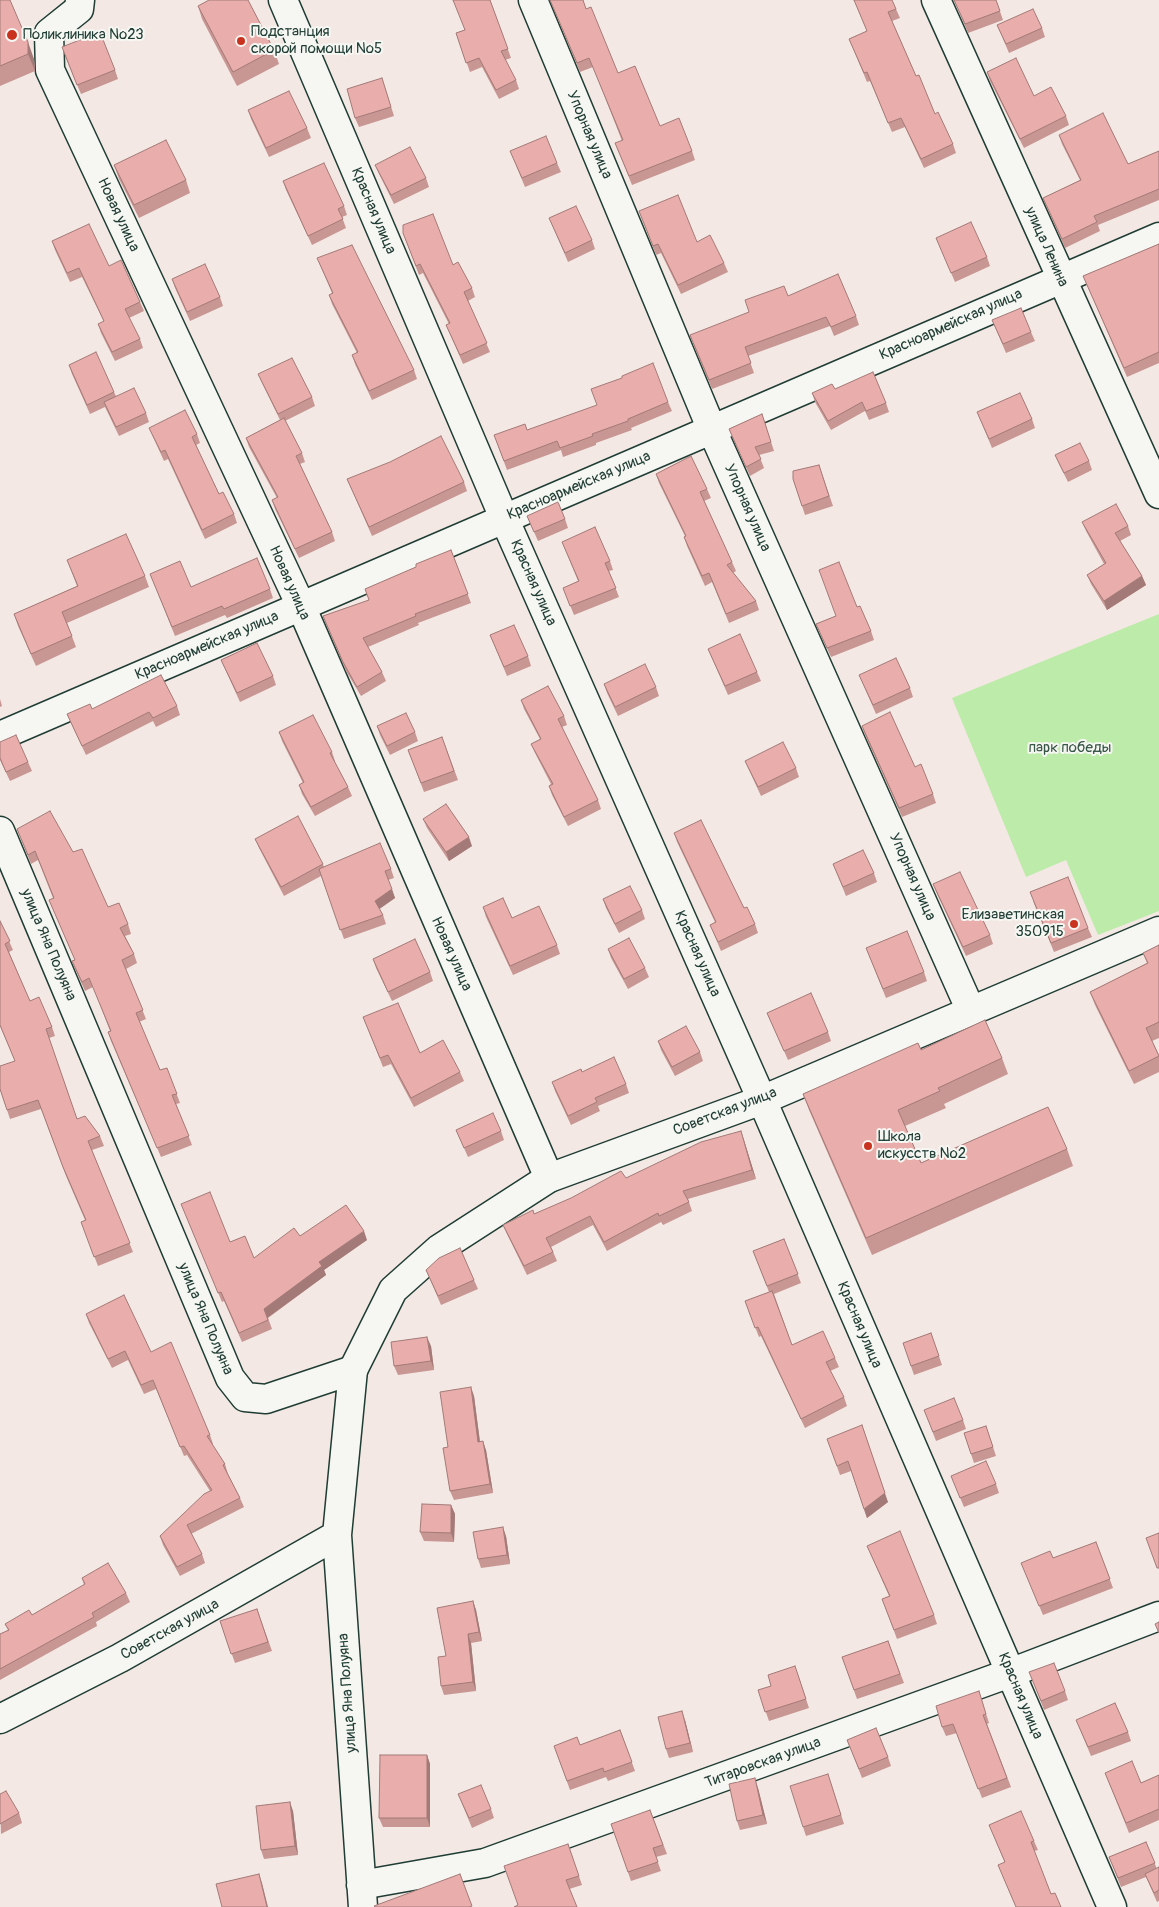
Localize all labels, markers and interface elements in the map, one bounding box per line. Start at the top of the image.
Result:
place label: Подстанция скорой помощи №5 [251,23,382,58]
place label: Поликлиника №23 [23,26,144,44]
marker: Поликлиника №23 [5,28,19,42]
marker: Подстанция скорой помощи №5 [235,35,247,47]
street label: Упорная улица [562,88,616,182]
street label: Красная улица [347,165,399,257]
street label: Новая улица [93,175,143,255]
street label: улица Ленина [1020,204,1072,290]
street label: Красноармейская улица [877,285,1025,365]
street label: Красноармейская улица [504,448,654,524]
street label: Упорная улица [720,461,774,555]
street label: Красная улица [506,537,560,629]
street label: Новая улица [265,543,313,623]
street label: Красноармейская улица [132,608,282,684]
park label: парк победы [1028,739,1112,757]
street label: Упорная улица [885,830,939,924]
street label: улица Яна Полуяна [16,886,80,1004]
place label: Елизаветинская 350915 [962,906,1064,941]
street label: Красная улица [670,908,724,1000]
street label: Новая улица [427,914,475,994]
marker: Елизаветинская 350915 [1068,918,1080,930]
street label: Советская улица [671,1084,779,1140]
place label: Школа искусств №2 [878,1128,966,1163]
marker: Школа искусств №2 [862,1140,874,1152]
street label: улица Яна Полуяна [173,1260,237,1378]
street label: Красная улица [833,1279,885,1371]
street label: Советская улица [118,1596,222,1664]
street label: улица Яна Полуяна [335,1633,361,1753]
street label: Красная улица [994,1650,1046,1742]
street label: Титаровская улица [703,1734,823,1792]

